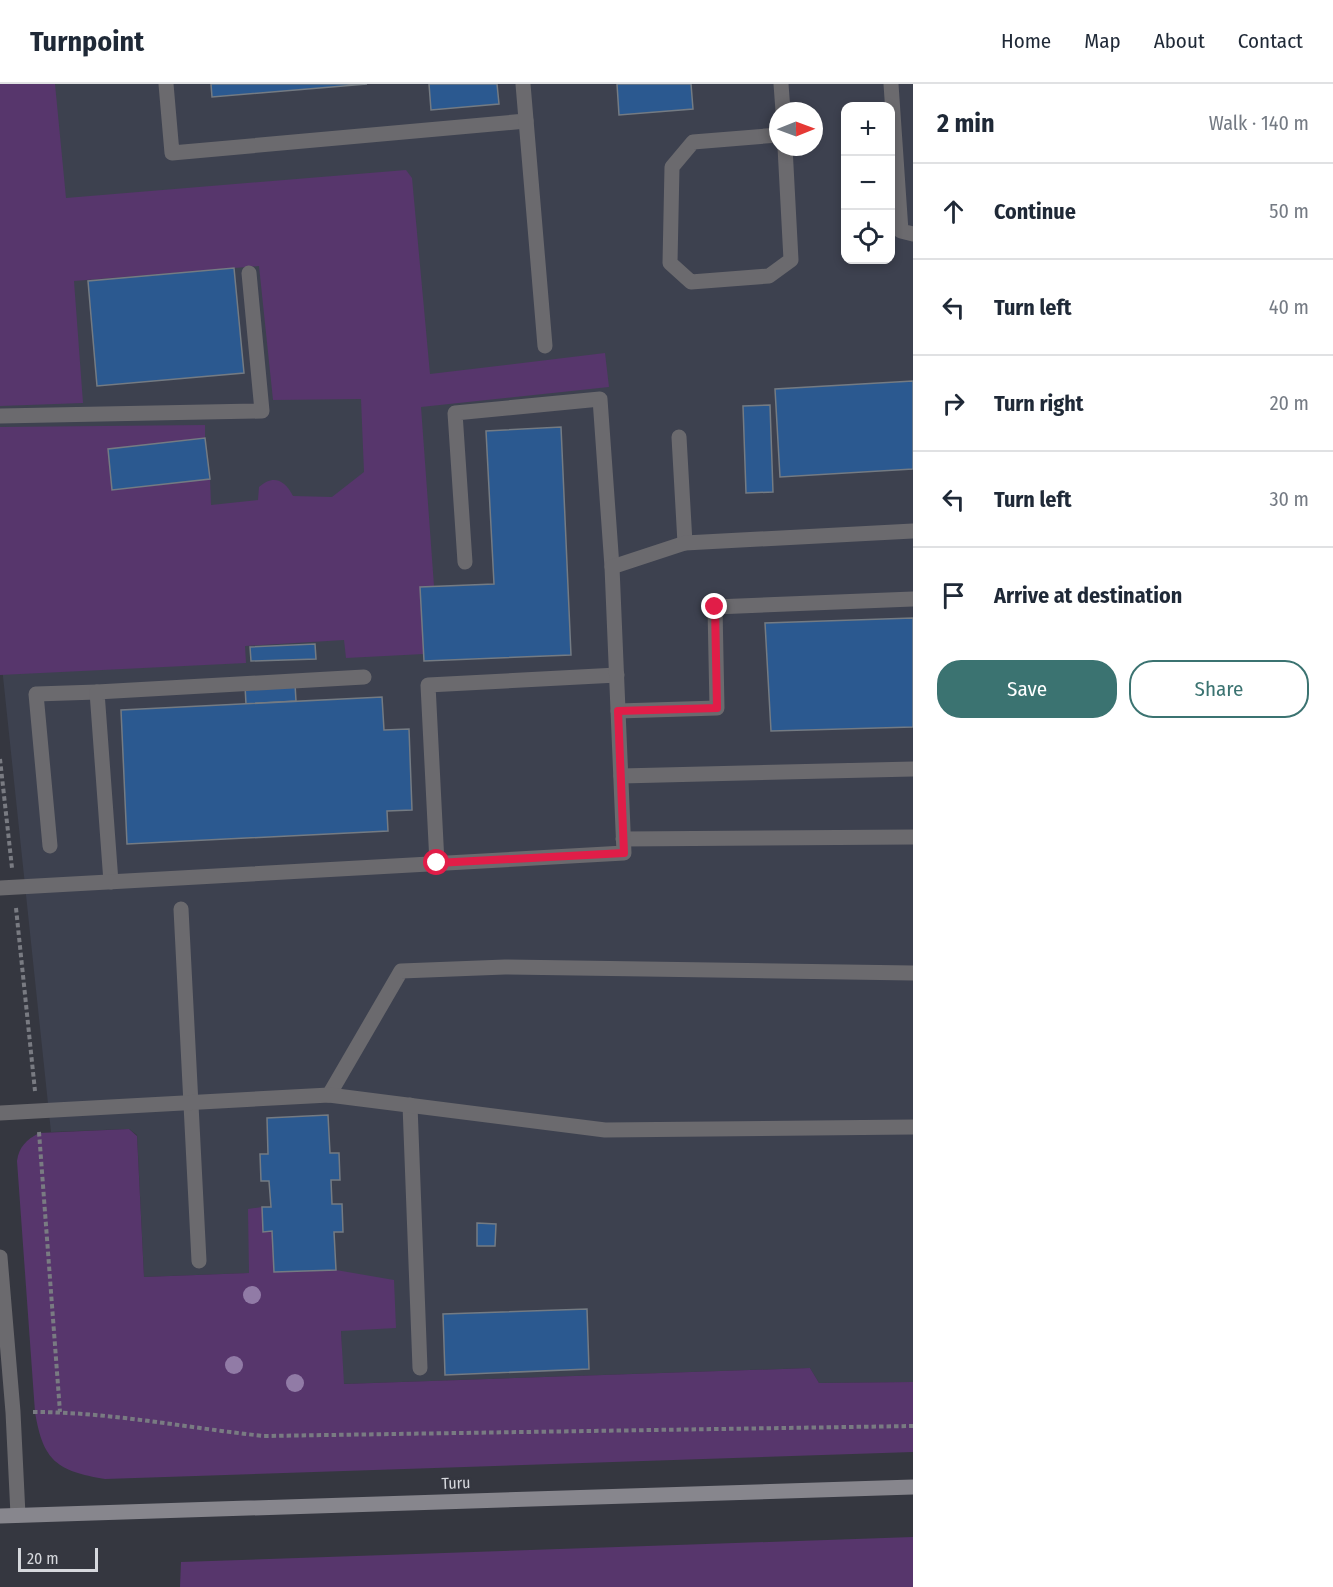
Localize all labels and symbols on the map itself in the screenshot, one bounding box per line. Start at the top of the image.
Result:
north arrow [769,102,823,156]
route end [701,593,727,619]
route start [423,849,449,875]
street label: Turu [441,1473,471,1493]
scale bar [18,1545,98,1572]

